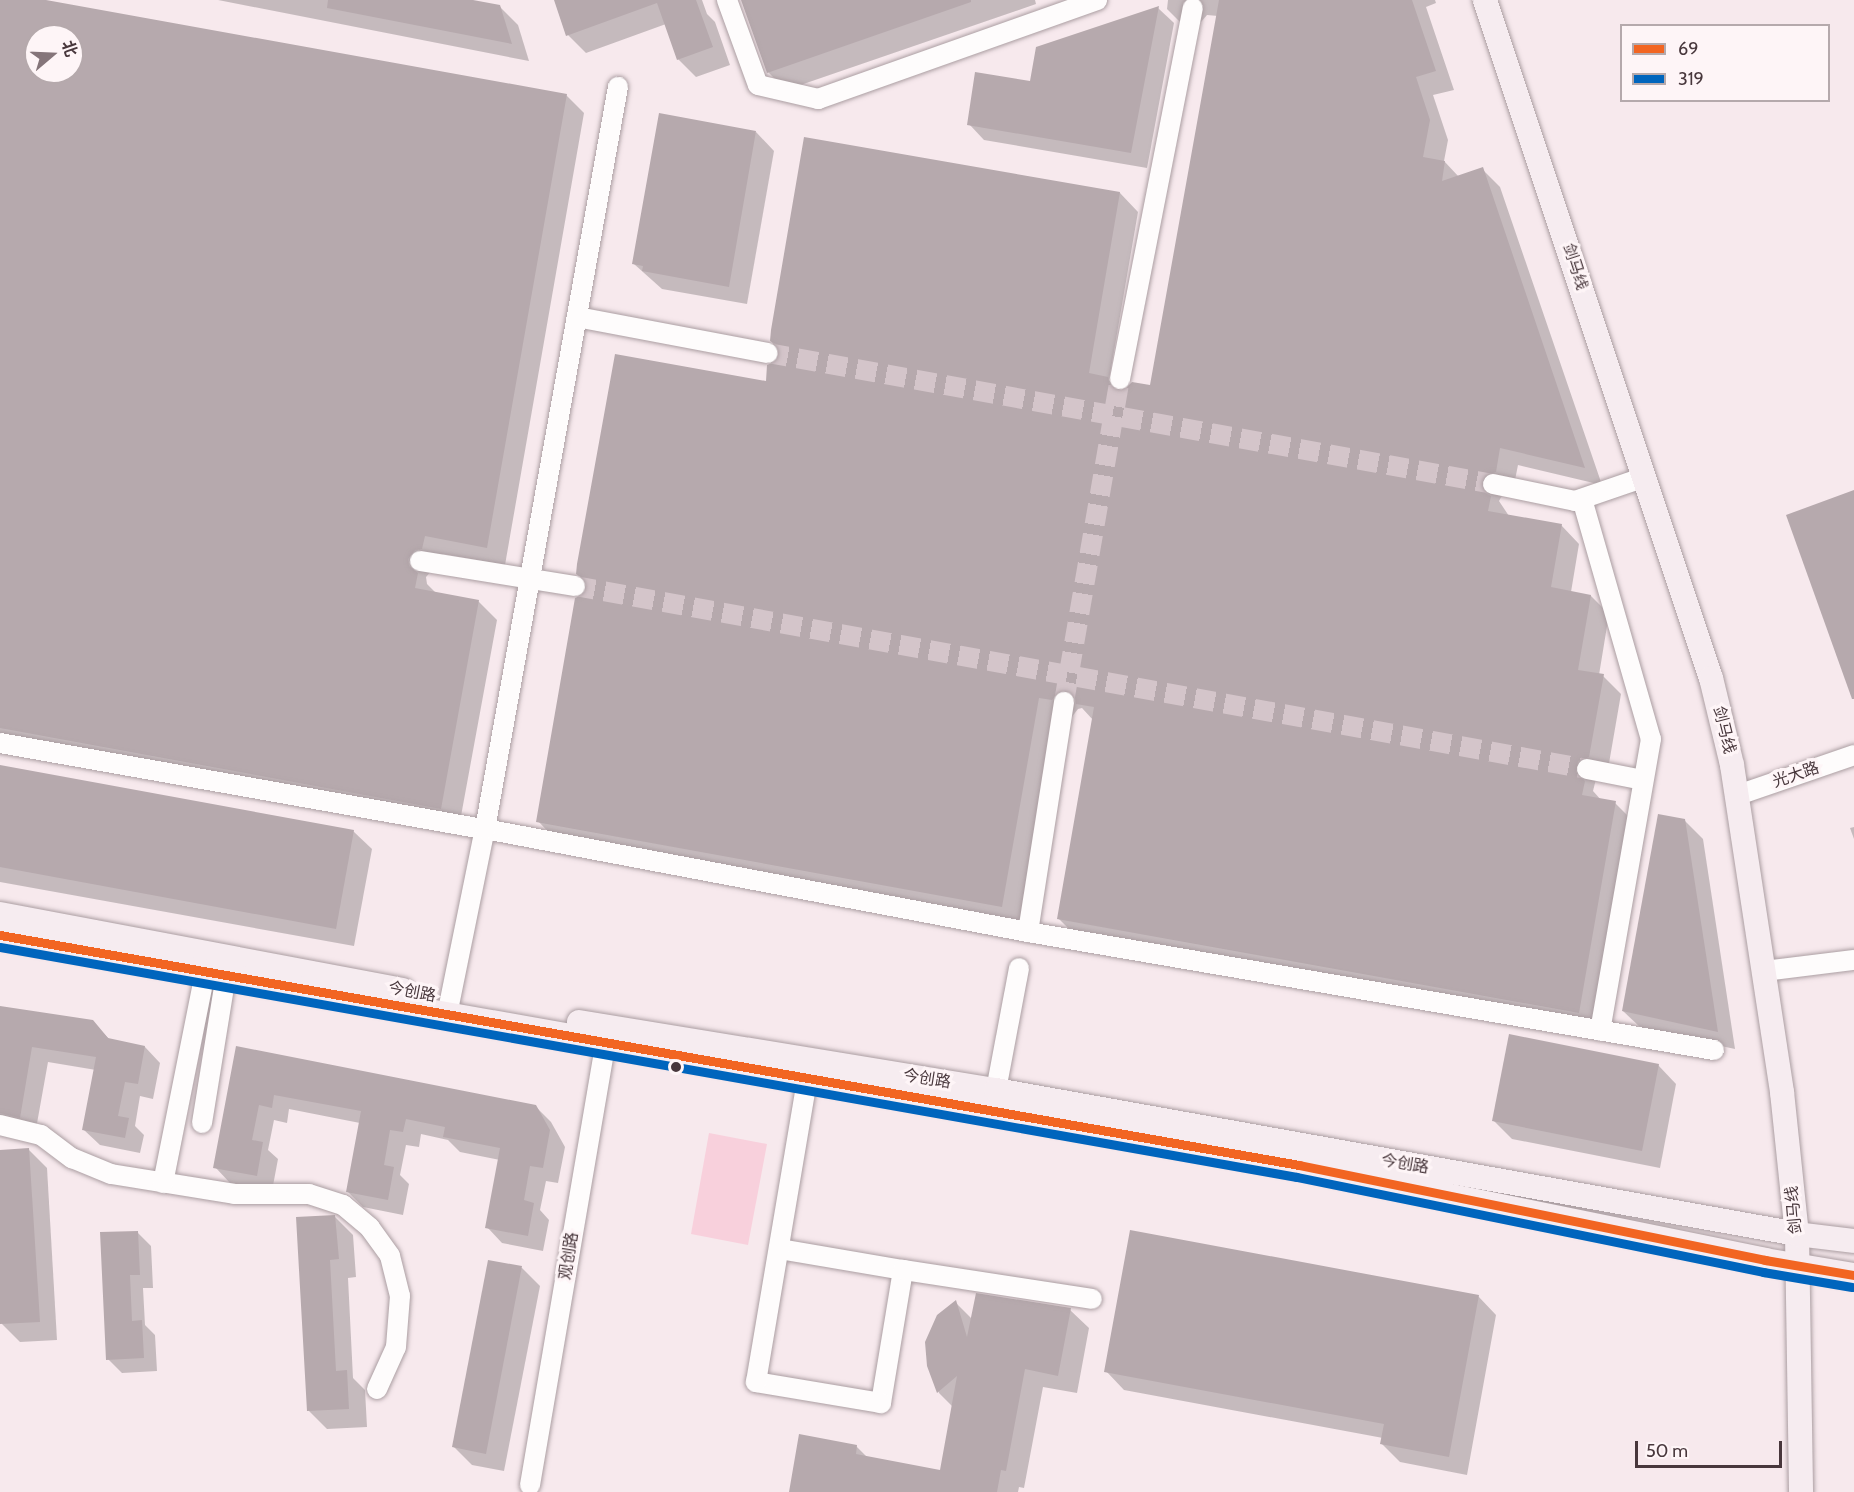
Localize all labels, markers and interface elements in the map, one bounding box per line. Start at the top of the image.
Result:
north arrow [24,24,84,84]
legend [1620,24,1830,102]
text: 北 [58,38,81,59]
text: 69 [1678,38,1698,60]
text: 319 [1678,68,1704,90]
street label: 剑马线 [1558,241,1592,293]
street label: 剑马线 [1709,704,1739,756]
street label: 光大路 [1770,758,1822,792]
street label: 今创路 [387,978,437,1006]
unlabelled marker [670,1061,682,1073]
street label: 今创路 [902,1066,952,1092]
street label: 今创路 [1380,1150,1430,1178]
street label: 剑马线 [1782,1185,1806,1235]
street label: 观创路 [556,1231,582,1281]
scale bar [1638,1429,1785,1467]
text: 50 m [1646,1440,1688,1462]

